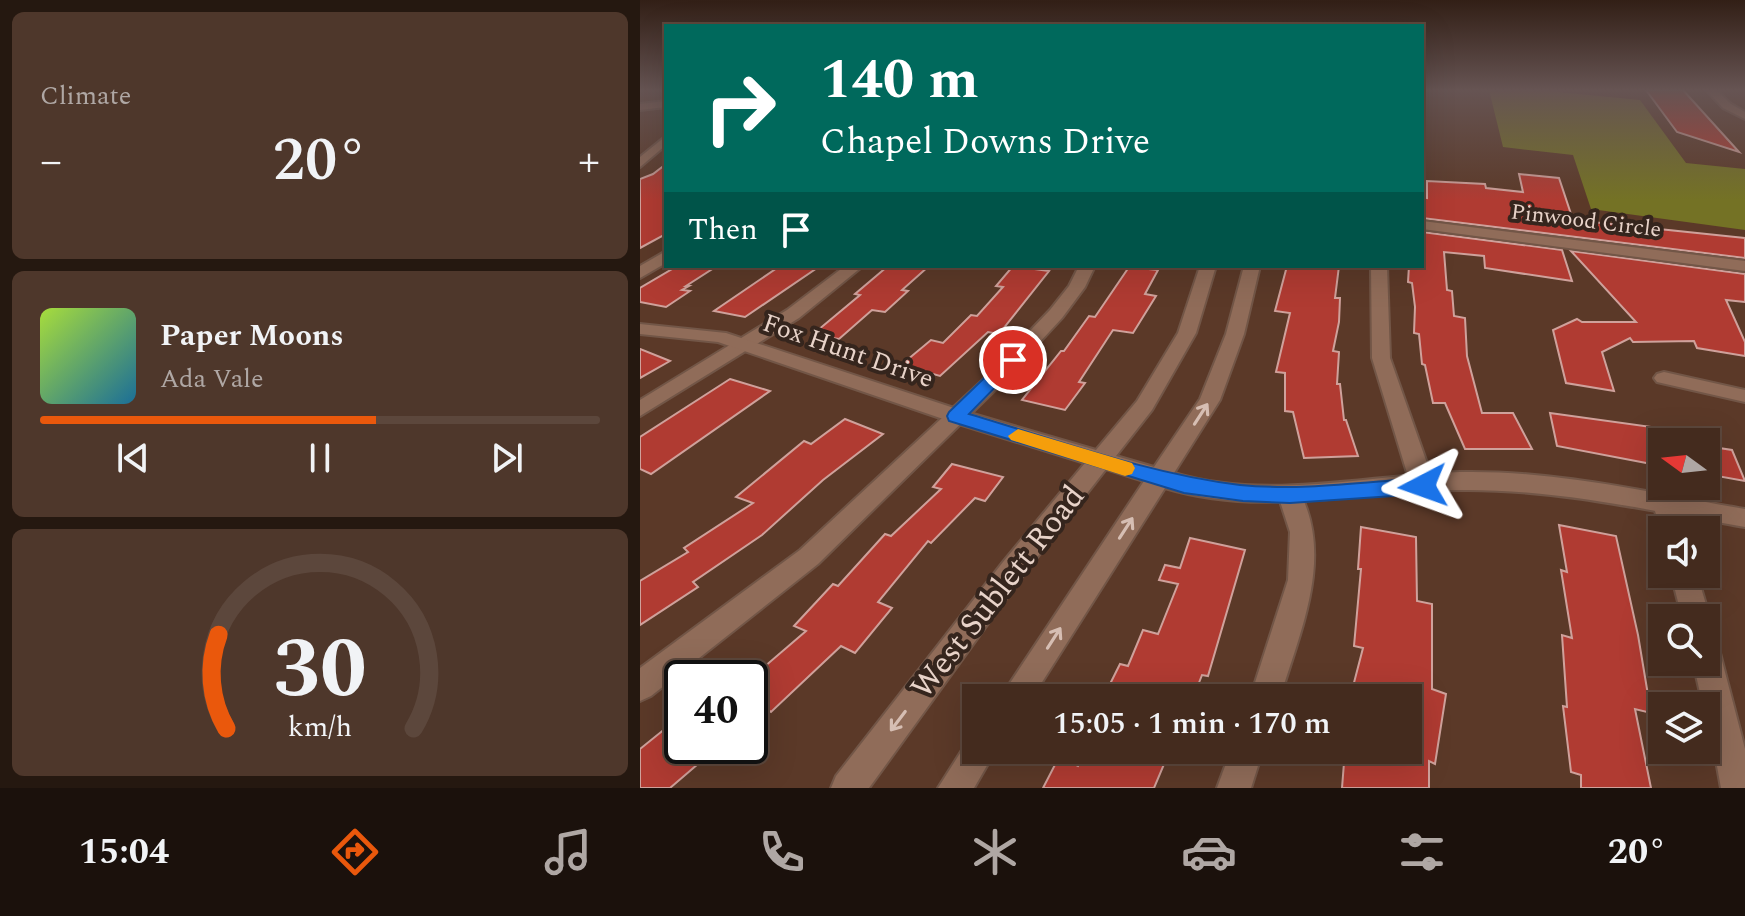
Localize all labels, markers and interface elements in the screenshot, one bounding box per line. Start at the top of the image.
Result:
text: 140 m [820,38,979,123]
icon: right [688,56,792,160]
text: Climate [40,76,131,116]
text: 20° [273,115,367,207]
text: Chapel Downs Drive [820,115,1150,170]
text: − [40,128,62,195]
text: + [578,128,600,195]
street label: Pinwood Circle [1509,195,1663,247]
text: Then [688,207,758,253]
icon: arrive [774,208,818,252]
street label: Fox Hunt Drive [757,303,939,399]
text: Paper Moons [160,313,344,359]
pin [979,326,1047,394]
icon: arrive [991,338,1035,382]
text: Ada Vale [160,359,263,399]
one-way arrow [1192,403,1209,425]
north arrow [1648,428,1720,500]
map controls [1648,428,1720,764]
icon: previous [111,436,155,480]
icon: pause [298,436,342,480]
icon: next [485,436,529,480]
position arrow [1381,444,1465,528]
street label: West Sublett Road [899,475,1097,709]
button: sound [1648,516,1720,588]
one-way arrow [1119,517,1135,540]
button: search [1648,604,1720,676]
text: 30 [273,606,367,733]
one-way arrow [1046,627,1063,649]
speed limit sign: 40 [664,660,768,764]
button: layers [1648,692,1720,764]
text: 15:05 · 1 min · 170 m [1053,701,1331,747]
text: km/h [288,706,352,749]
one-way arrow [890,710,907,731]
icon: directions [327,824,383,880]
icon: music [540,824,596,880]
icon: phone [754,824,810,880]
icon: climate [967,824,1023,880]
icon: car [1181,824,1237,880]
icon: filters [1394,824,1450,880]
text: 15:04 [79,825,169,880]
text: 20° [1608,825,1666,880]

